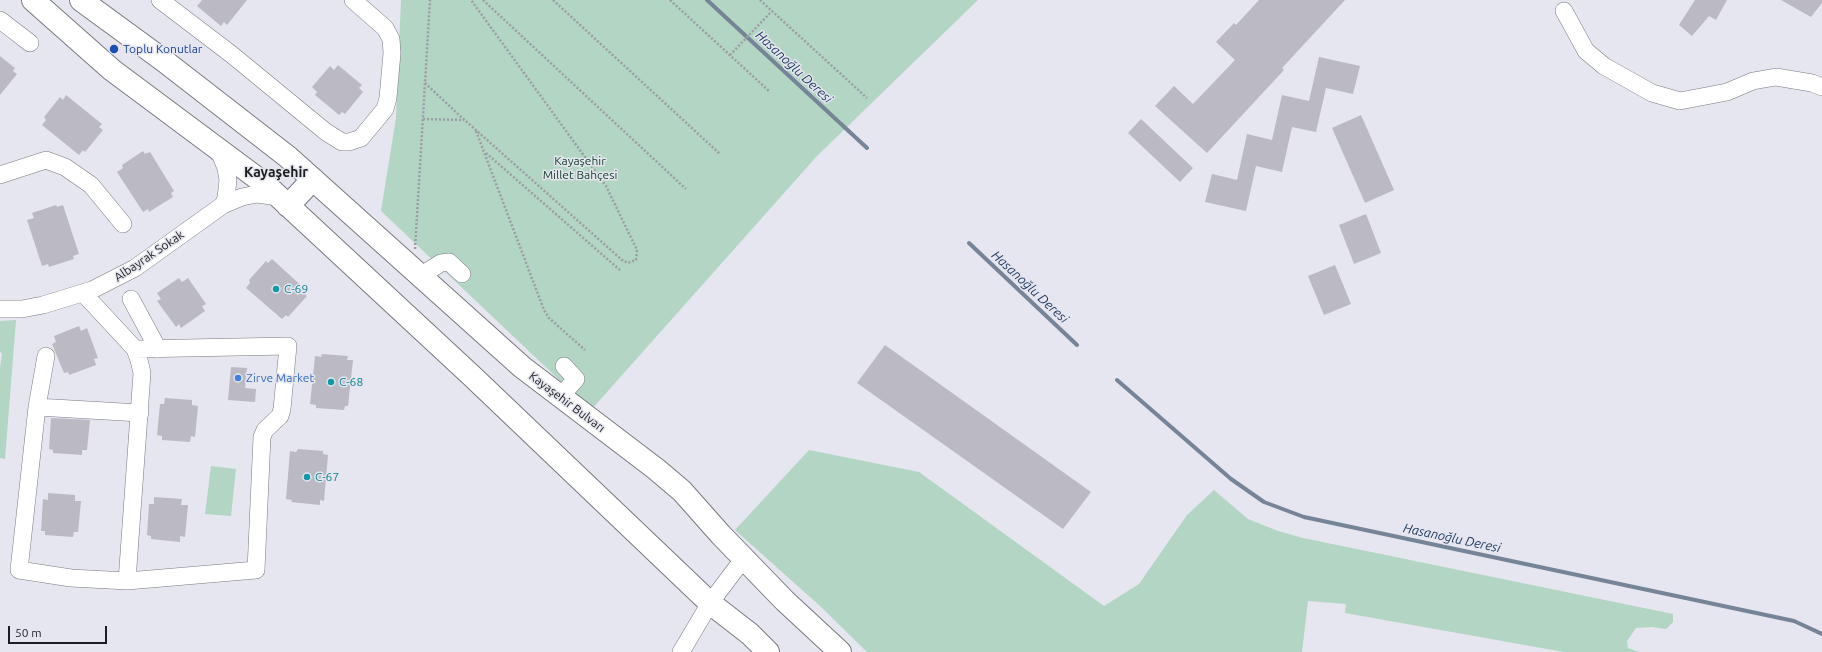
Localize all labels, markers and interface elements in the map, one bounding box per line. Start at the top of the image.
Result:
water label: Hasanoğlu Deresi [752,27,836,107]
place label: Toplu Konutlar [123,42,202,56]
marker: Toplu Konutlar [108,43,120,55]
park label: Kayaşehir Millet Bahçesi [543,154,617,182]
district label: Kayaşehir [244,164,308,180]
street label: Albayrak Sokak [111,227,187,285]
water label: Hasanoğlu Deresi [988,247,1072,327]
place label: C-69 [284,282,308,296]
marker: C-69 [271,284,281,294]
street label: Kayaşehir Bulvarı [526,369,608,435]
place label: Zirve Market [246,371,314,385]
marker: Zirve Market [233,373,243,383]
place label: C-68 [339,375,363,389]
marker: C-68 [326,377,336,387]
place label: C-67 [315,470,339,484]
marker: C-67 [302,472,312,482]
water label: Hasanoğlu Deresi [1402,520,1502,556]
scale bar [10,618,109,644]
text: 50 m [15,626,42,639]

